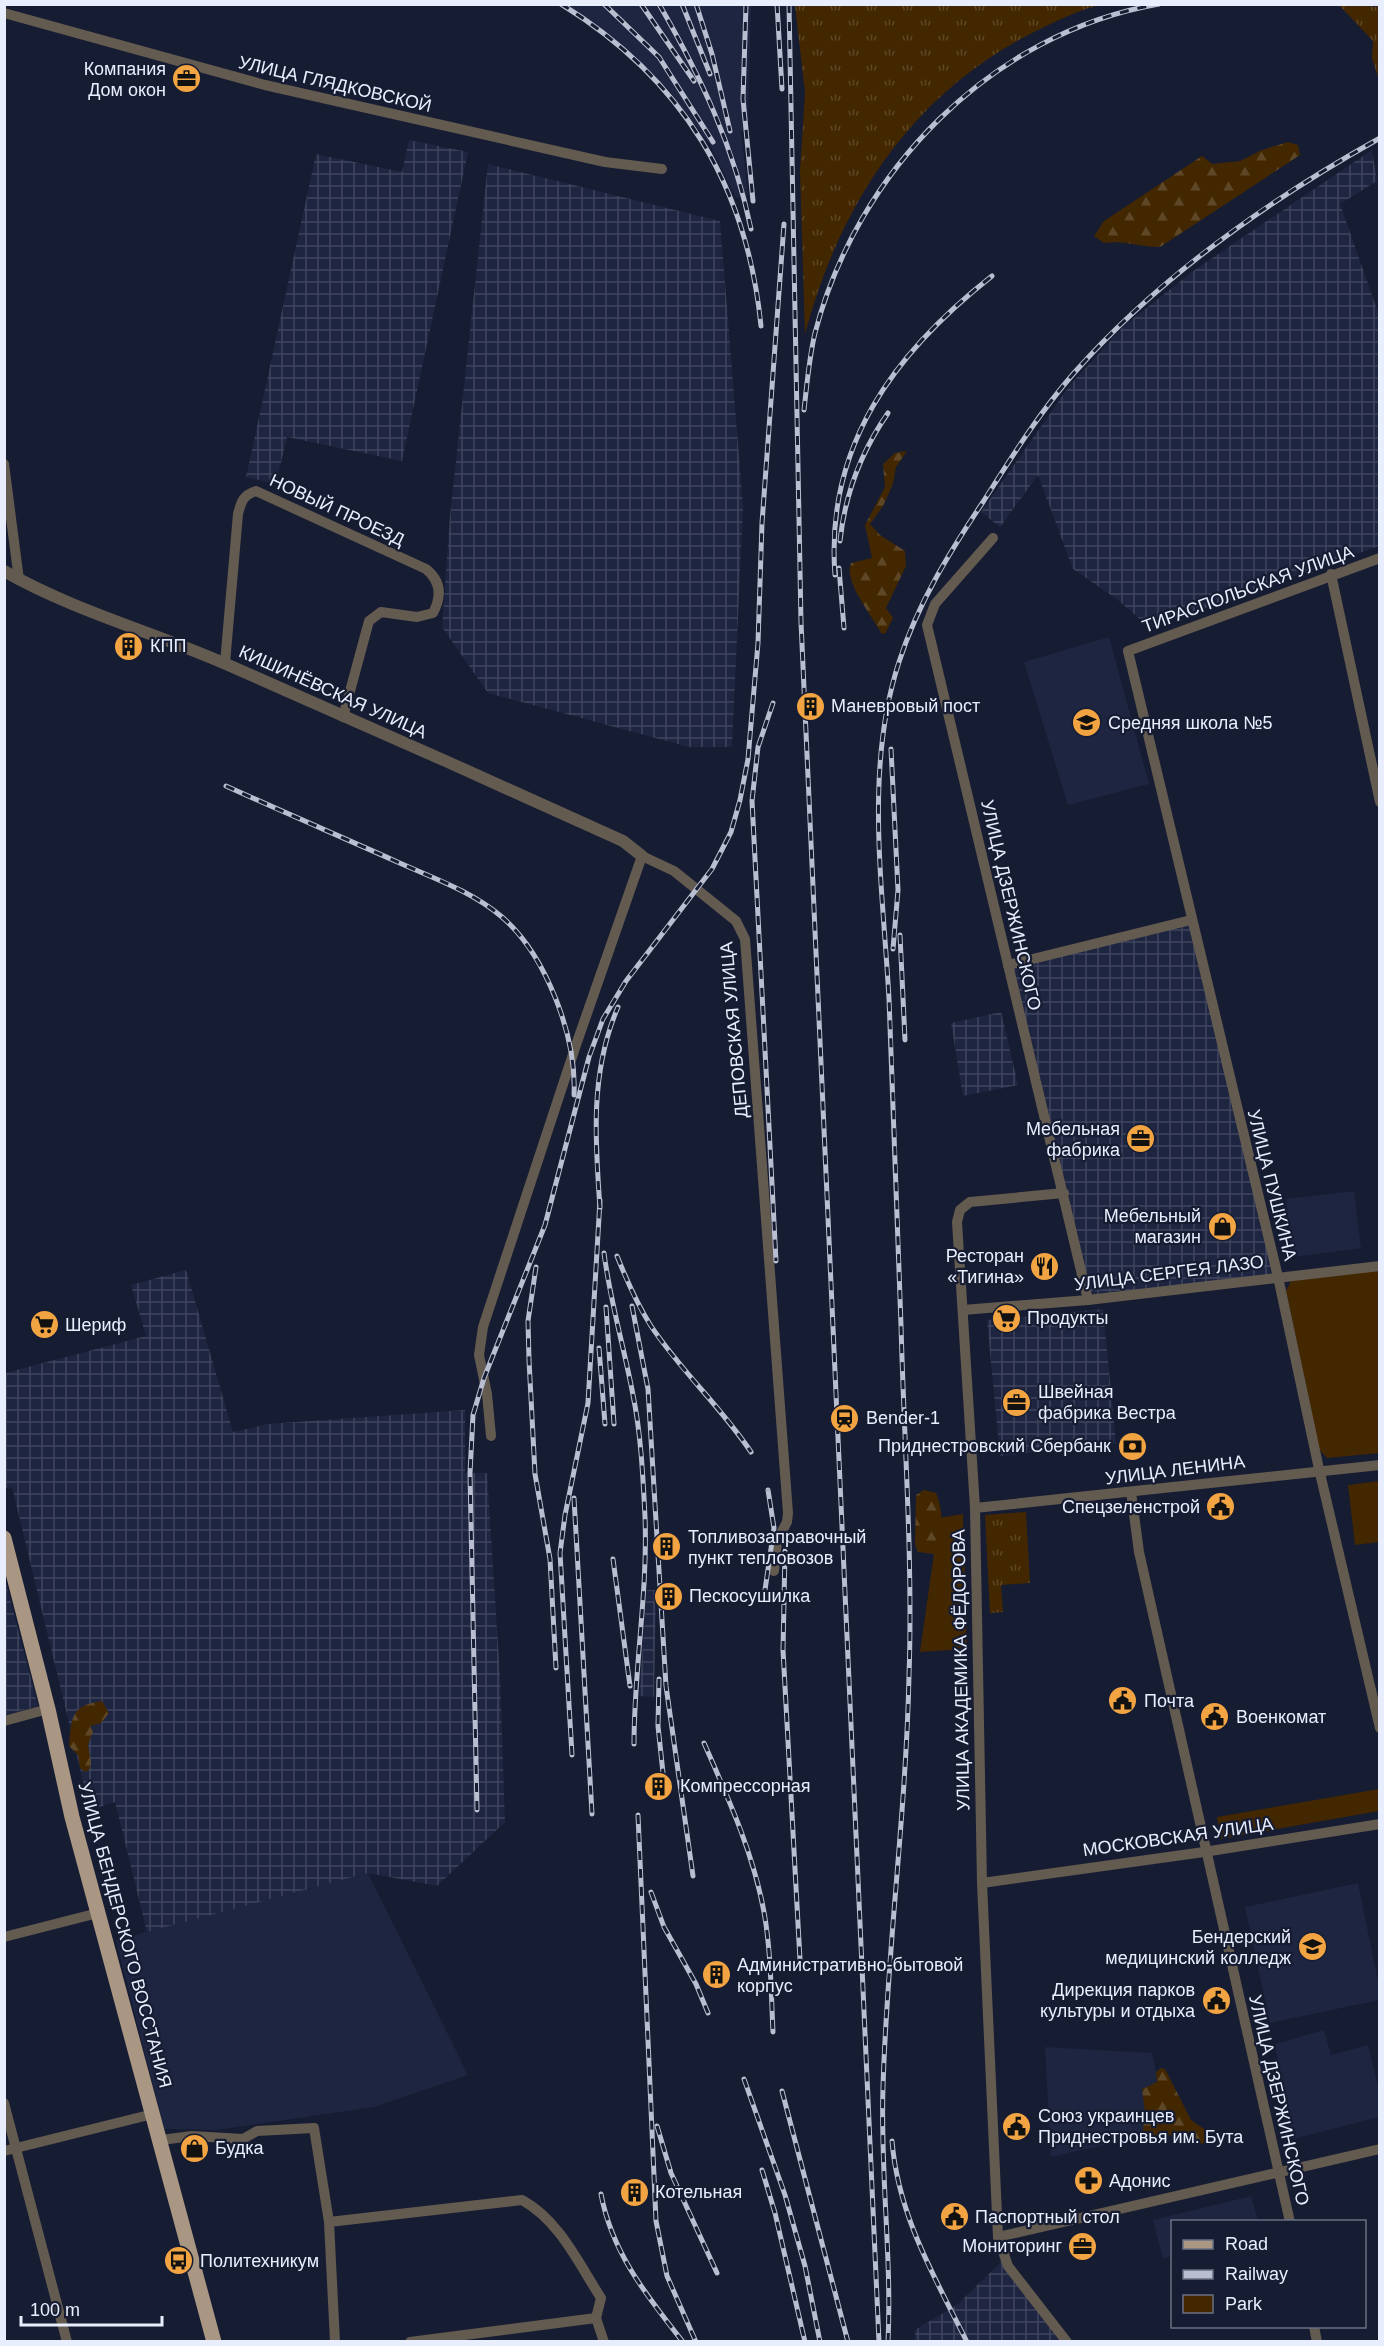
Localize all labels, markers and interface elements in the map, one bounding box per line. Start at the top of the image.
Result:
street label: УЛИЦА ГЛЯДКОВСКОЙ [237,51,434,116]
place label: Компания Дом окон [84,59,166,100]
office icon: Компания Дом окон [171,63,203,95]
street label: НОВЫЙ ПРОЕЗД [267,469,408,550]
street label: ТИРАСПОЛЬСКАЯ УЛИЦА [1139,541,1357,637]
building icon: КПП [113,630,145,662]
place label: КПП [150,636,186,656]
street label: КИШИНЁВСКАЯ УЛИЦА [236,641,430,743]
building icon: Маневровый пост [794,690,826,722]
place label: Маневровый пост [831,696,980,716]
school or university icon: Средняя школа №5 [1071,707,1103,739]
place label: Средняя школа №5 [1108,713,1273,733]
street label: УЛИЦА ДЗЕРЖИНСКОГО [977,798,1045,1012]
street label: ДЕПОВСКАЯ УЛИЦА [716,941,752,1119]
street label: УЛИЦА ПУШКИНА [1244,1107,1300,1263]
place label: Мебельная фабрика [1026,1119,1121,1160]
office icon: Мебельная фабрика [1125,1123,1157,1155]
place label: Мебельный магазин [1104,1206,1201,1247]
shop icon: Мебельный магазин [1206,1210,1238,1242]
place label: Ресторан «Тигина» [946,1246,1024,1287]
restaurant icon: Ресторан «Тигина» [1029,1250,1061,1282]
street label: УЛИЦА СЕРГЕЯ ЛАЗО [1073,1251,1265,1295]
supermarket icon: Продукты [990,1302,1022,1334]
place label: Продукты [1027,1308,1108,1328]
supermarket icon: Шериф [28,1309,60,1341]
place label: Шериф [65,1315,127,1335]
place label: Швейная фабрика Вестра [1038,1382,1177,1423]
office icon: Швейная фабрика Вестра [1001,1386,1033,1418]
station icon: Bender-1 [829,1402,861,1434]
place label: Bender-1 [866,1408,940,1428]
bank icon: Приднестровский Сбербанк [1116,1430,1148,1462]
place label: Приднестровский Сбербанк [878,1436,1111,1456]
street label: УЛИЦА ЛЕНИНА [1104,1452,1246,1488]
public building icon: Спецзеленстрой [1205,1491,1237,1523]
place label: Спецзеленстрой [1062,1497,1200,1517]
place label: Топливозаправочный пункт тепловозов [688,1527,866,1568]
street label: УЛИЦА АКАДЕМИКА ФЁДОРОВА [949,1529,973,1811]
building icon: Топливозаправочный пункт тепловозов [651,1531,683,1563]
building icon: Пескосушилка [652,1580,684,1612]
place label: Пескосушилка [689,1586,811,1606]
public building icon: Почта [1107,1685,1139,1717]
place label: Почта [1144,1691,1195,1711]
public building icon: Военкомат [1199,1701,1231,1733]
place label: Военкомат [1236,1707,1326,1727]
building icon: Компрессорная [643,1770,675,1802]
place label: Компрессорная [680,1776,811,1796]
street label: УЛИЦА БЕНДЕРСКОГО ВОССТАНИЯ [74,1780,176,2090]
street label: МОСКОВСКАЯ УЛИЦА [1081,1814,1275,1860]
place label: Бендерский медицинский колледж [1105,1927,1291,1968]
school or university icon: Бендерский медицинский колледж [1296,1931,1328,1963]
place label: Административно-бытовой корпус [737,1955,963,1996]
building icon: Административно-бытовой корпус [700,1959,732,1991]
place label: Дирекция парков культуры и отдыха [1040,1980,1196,2021]
public building icon: Дирекция парков культуры и отдыха [1200,1984,1232,2016]
street label: УЛИЦА ДЗЕРЖИНСКОГО [1245,1993,1313,2207]
place label: Союз украинцев Приднестровья им. Бута [1038,2106,1244,2147]
public building icon: Союз украинцев Приднестровья им. Бута [1001,2110,1033,2142]
shop icon: Будка [178,2132,210,2164]
place label: Будка [215,2138,265,2158]
pharmacy icon: Адонис [1072,2165,1104,2197]
place label: Адонис [1109,2171,1171,2191]
building icon: Котельная [618,2176,650,2208]
place label: Котельная [655,2182,742,2202]
public building icon: Паспортный стол [938,2201,970,2233]
place label: Паспортный стол [975,2207,1120,2227]
legend [1171,2220,1366,2328]
office icon: Мониторинг [1067,2230,1099,2262]
text: Road [1225,2234,1268,2254]
place label: Мониторинг [962,2236,1062,2256]
bus stop icon: Политехникум [163,2245,195,2277]
place label: Политехникум [200,2251,319,2271]
text: Railway [1225,2264,1288,2284]
scale bar [21,2289,162,2327]
text: Park [1225,2294,1263,2314]
text: 100 m [30,2300,80,2320]

